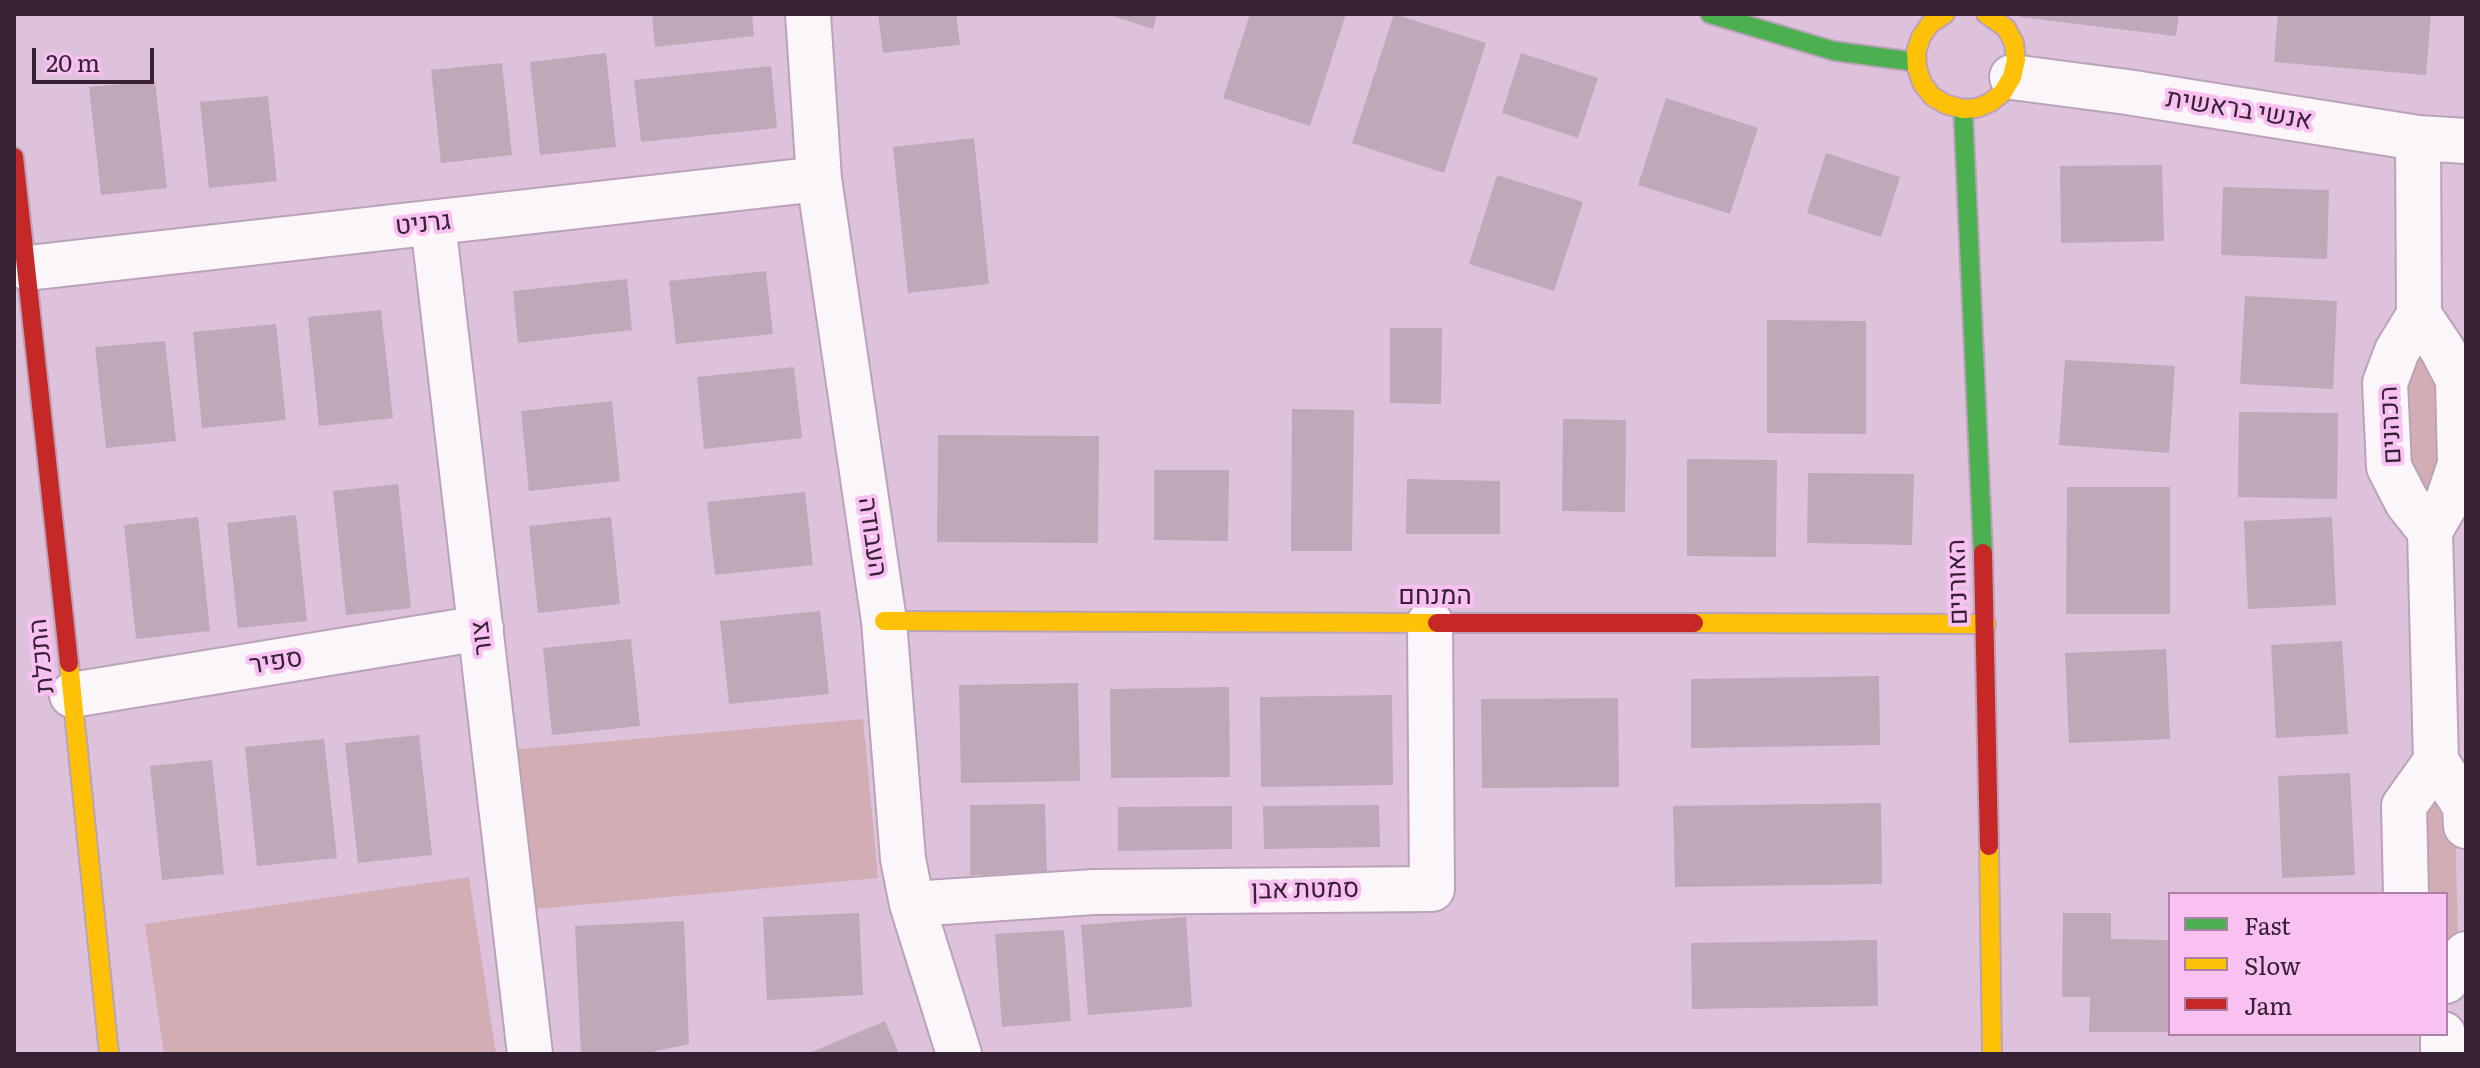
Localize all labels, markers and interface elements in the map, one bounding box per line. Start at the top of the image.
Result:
scale bar [36,32,158,82]
text: 20 m [46,44,100,79]
street label: אנשי בראשית [2164,83,2314,137]
street label: גרניט [393,206,453,242]
street label: הכהנים [2373,385,2409,465]
street label: העבודה [851,495,893,579]
street label: האורנים [1941,538,1975,626]
street label: המנחם [1398,580,1472,612]
street label: התכלת [23,617,61,695]
street label: צור [464,619,500,657]
street label: ספיר [247,642,305,682]
street label: סמטת אבן [1251,873,1359,907]
legend [2168,892,2448,1036]
text: Fast [2244,907,2291,942]
text: Slow [2244,947,2301,982]
text: Jam [2244,987,2292,1022]

